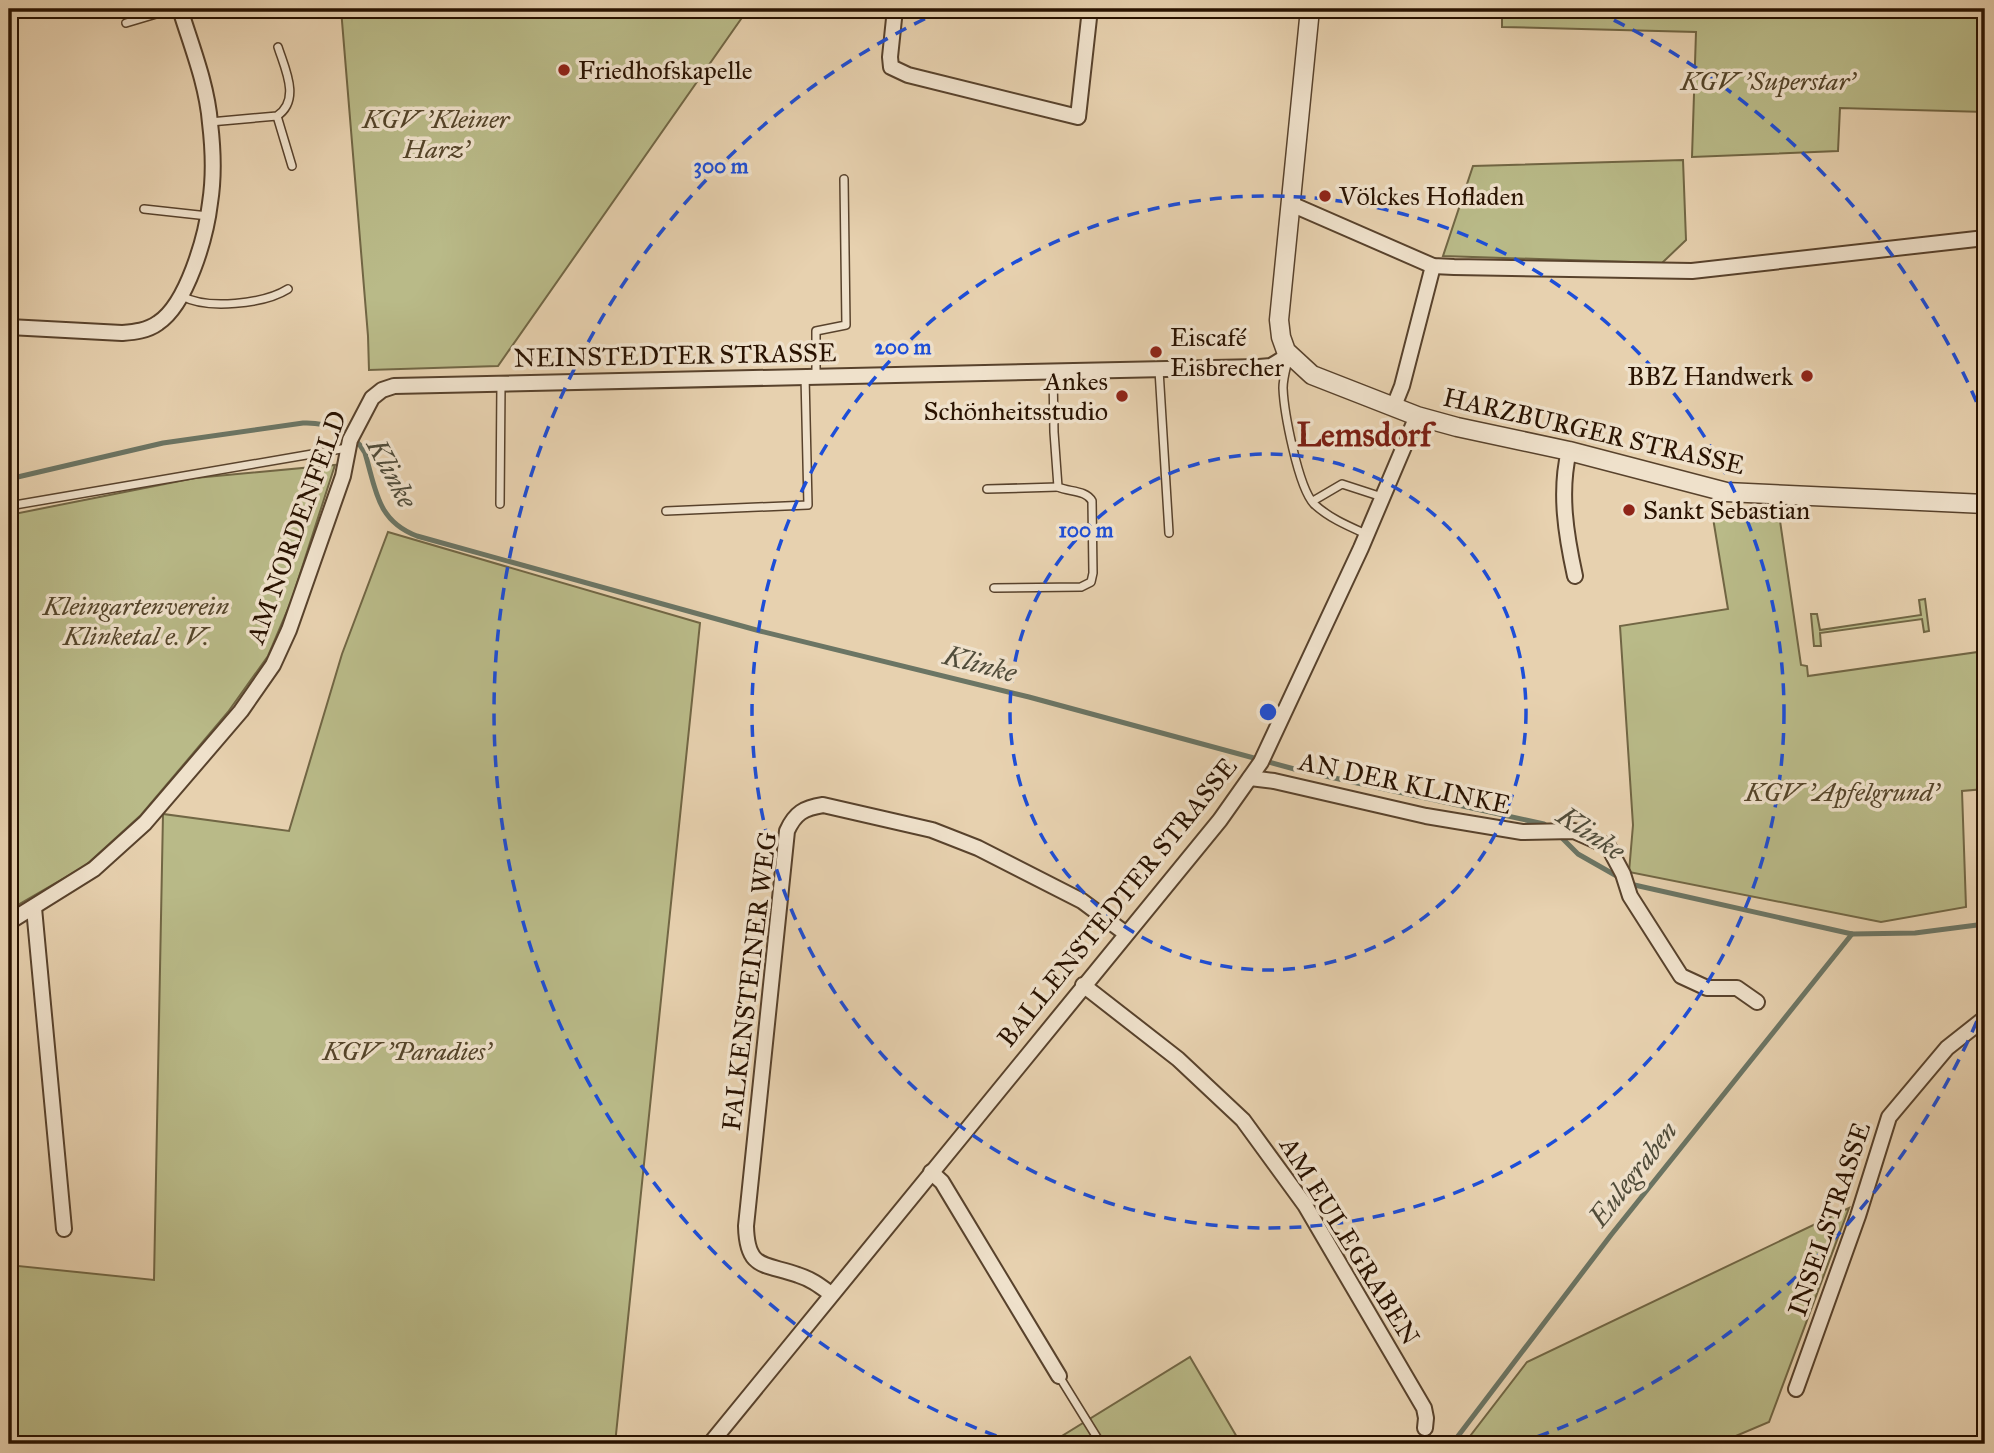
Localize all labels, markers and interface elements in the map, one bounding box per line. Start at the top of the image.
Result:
place label: Friedhofskapelle [578,54,753,86]
marker: Friedhofskapelle [556,62,572,78]
park label: KGV 'Superstar' [1679,65,1857,98]
park label: KGV 'Kleiner Harz' [361,103,511,165]
text: 300 m [693,153,749,179]
place label: Völckes Hofladen [1338,180,1524,212]
marker: Völckes Hofladen [1317,188,1333,204]
place label: Eiscafé Eisbrecher [1170,321,1284,383]
text: 200 m [875,334,932,360]
street label: NEINSTEDTER STRASSE [513,336,837,374]
marker: Eiscafé Eisbrecher [1148,344,1164,360]
place label: BBZ Handwerk [1627,360,1794,392]
place label: Ankes Schönheitsstudio [924,365,1108,427]
marker: BBZ Handwerk [1799,368,1815,384]
street label: HARZBURGER STRASSE [1440,381,1748,481]
marker: Ankes Schönheitsstudio [1114,388,1130,404]
street label: AM NORDENFELD [239,406,353,649]
district label: Lemsdorf [1297,415,1437,455]
water label: Klinke [358,430,425,514]
place label: Sankt Sebastian [1643,494,1810,526]
marker: Sankt Sebastian [1621,502,1637,518]
text: 100 m [1059,517,1114,543]
park label: Kleingartenverein Klinketal e. V. [41,590,229,652]
water label: Klinke [938,637,1021,691]
centre of rings [1256,700,1280,724]
street label: AN DER KLINKE [1295,745,1514,821]
street label: BALLENSTEDTER STRASSE [990,751,1244,1053]
park label: KGV 'Apfelgrund' [1743,776,1941,809]
water label: Klinke [1549,797,1632,868]
street label: FALKENSTEINER WEG [715,830,783,1132]
park label: KGV 'Paradies' [321,1035,493,1067]
water label: Eulegraben [1580,1114,1685,1235]
street label: INSELSTRASSE [1781,1118,1877,1320]
street label: AM EULEGRABEN [1273,1130,1427,1351]

